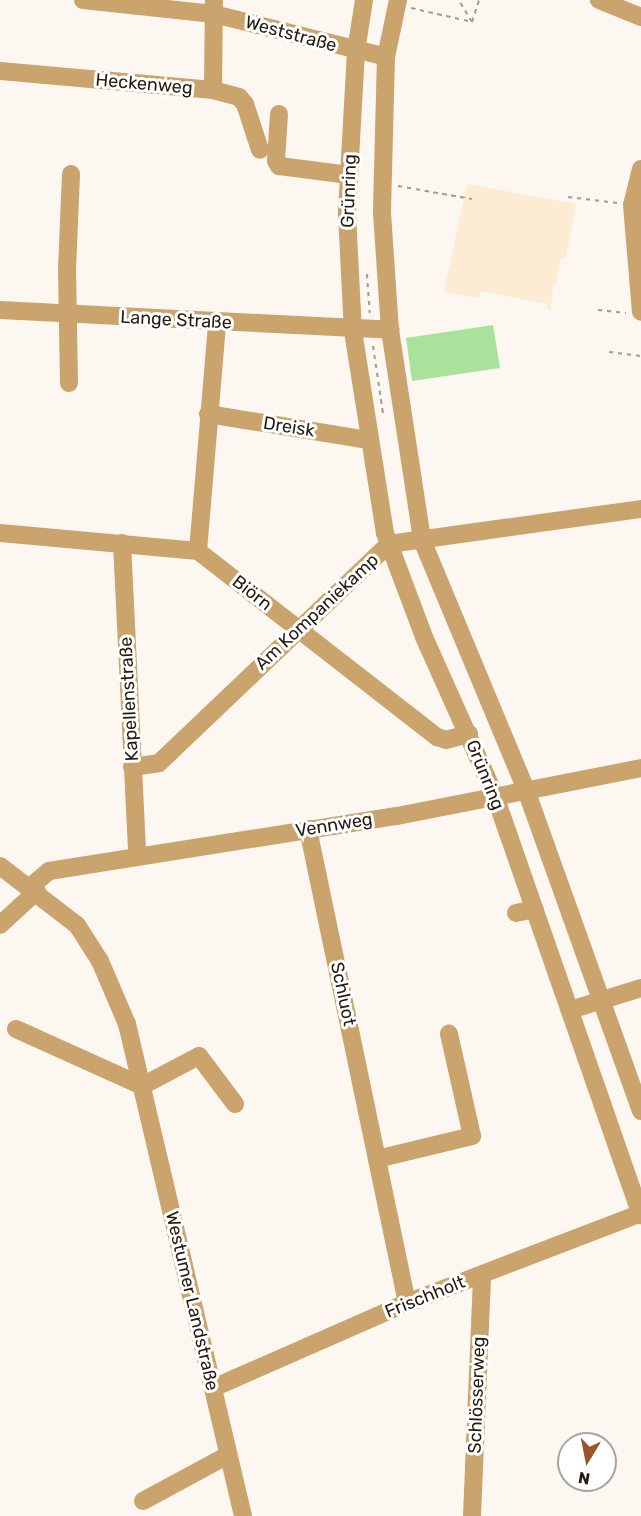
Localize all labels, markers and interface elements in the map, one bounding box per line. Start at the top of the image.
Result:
street label: Weststraße [243,11,339,57]
street label: Heckenweg [94,69,194,99]
street label: Grünring [337,154,361,228]
street label: Lange Straße [120,306,232,334]
street label: Dreisk [262,412,316,442]
street label: Am Kompaniekamp [251,549,383,675]
street label: Biörn [228,571,276,615]
street label: Kapellenstraße [115,636,143,762]
street label: Grünring [461,737,509,813]
street label: Vennweg [294,808,374,842]
street label: Schluot [326,960,360,1028]
street label: Westumer Landstraße [161,1209,223,1393]
street label: Frischholt [382,1271,468,1323]
street label: Schlösserweg [464,1336,490,1454]
north arrow [557,1432,617,1492]
text: N [577,1468,591,1489]

